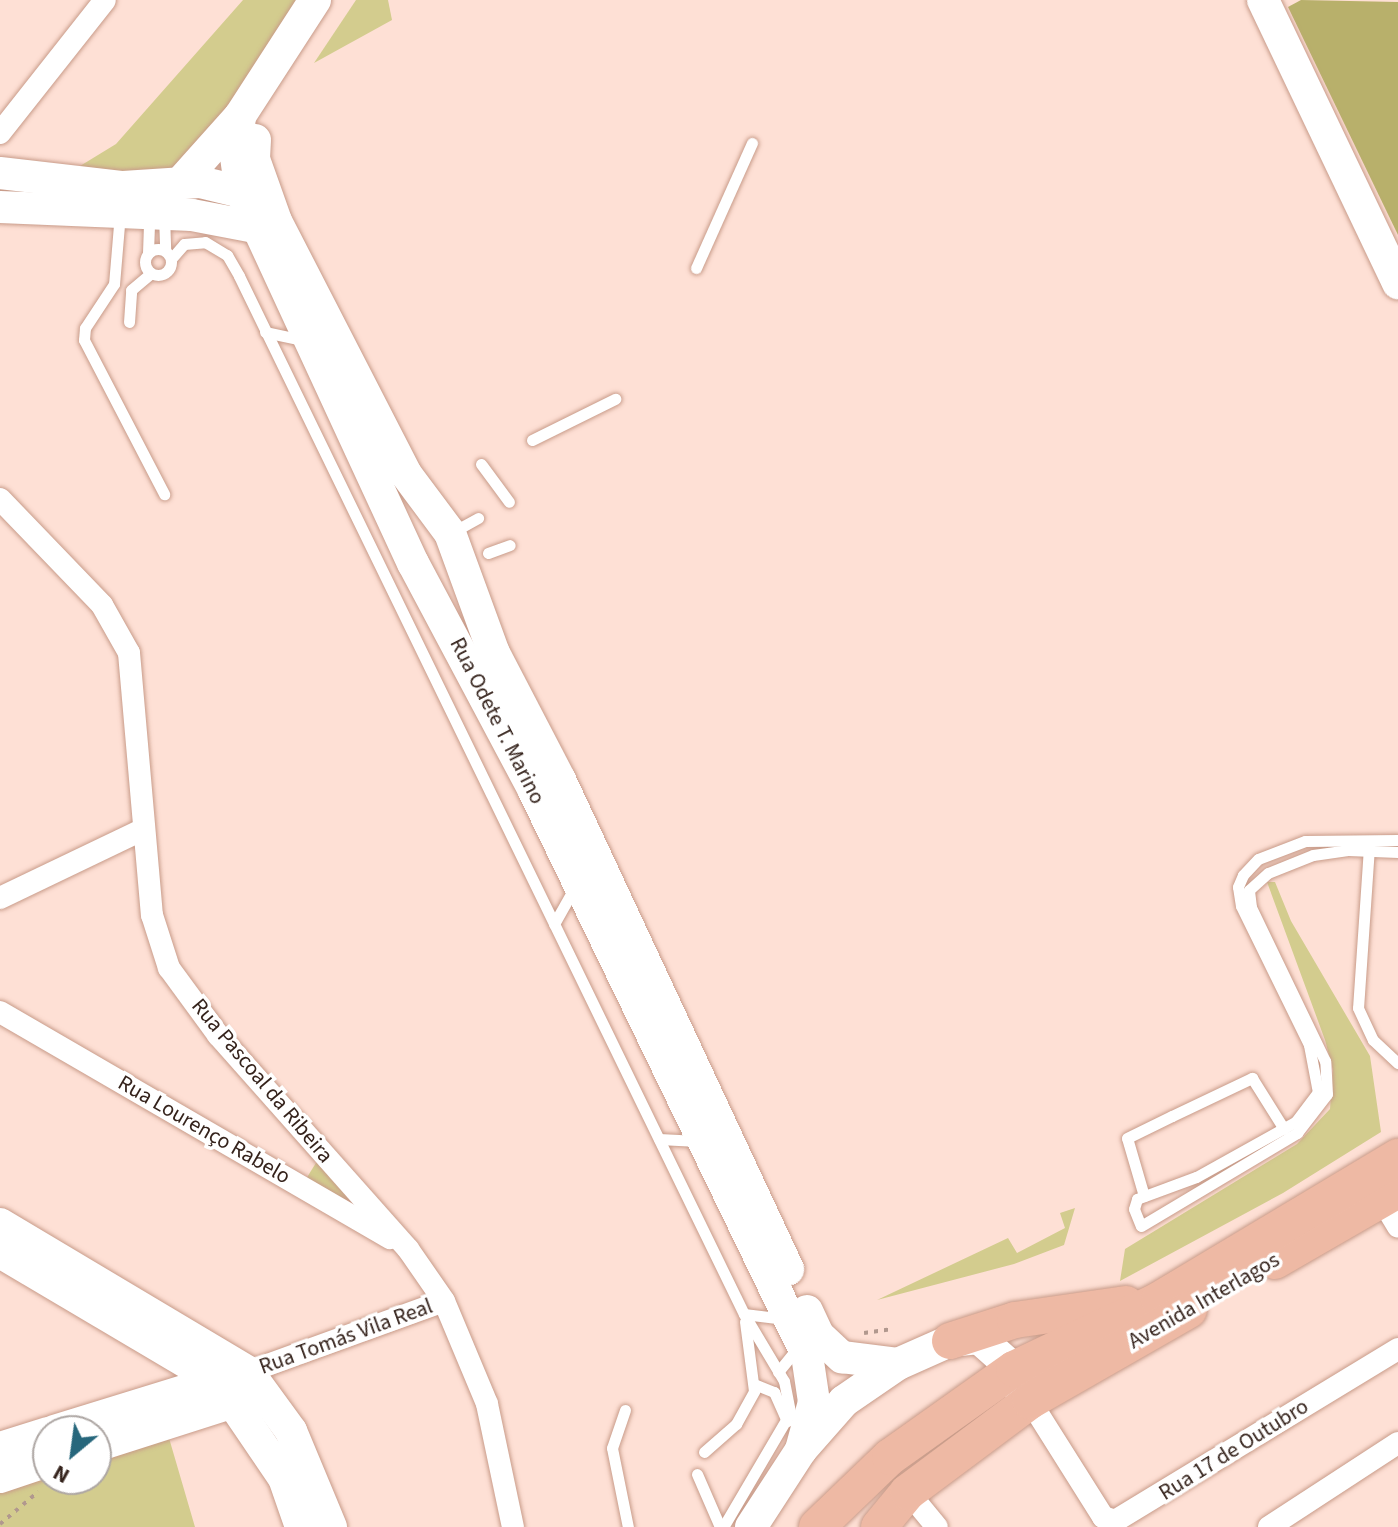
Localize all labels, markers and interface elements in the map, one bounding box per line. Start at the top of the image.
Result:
street label: Rua Odete T. Marino [444,633,550,809]
street label: Rua Pascoal da Ribeira [186,993,338,1169]
street label: Rua Lourenço Rabelo [113,1070,295,1190]
street label: Avenida Interlagos [1124,1247,1284,1355]
street label: Rua Tomás Vila Real [256,1293,436,1381]
street label: Rua 17 de Outubro [1154,1393,1314,1507]
north arrow [32,1415,112,1495]
text: N [47,1457,76,1492]

